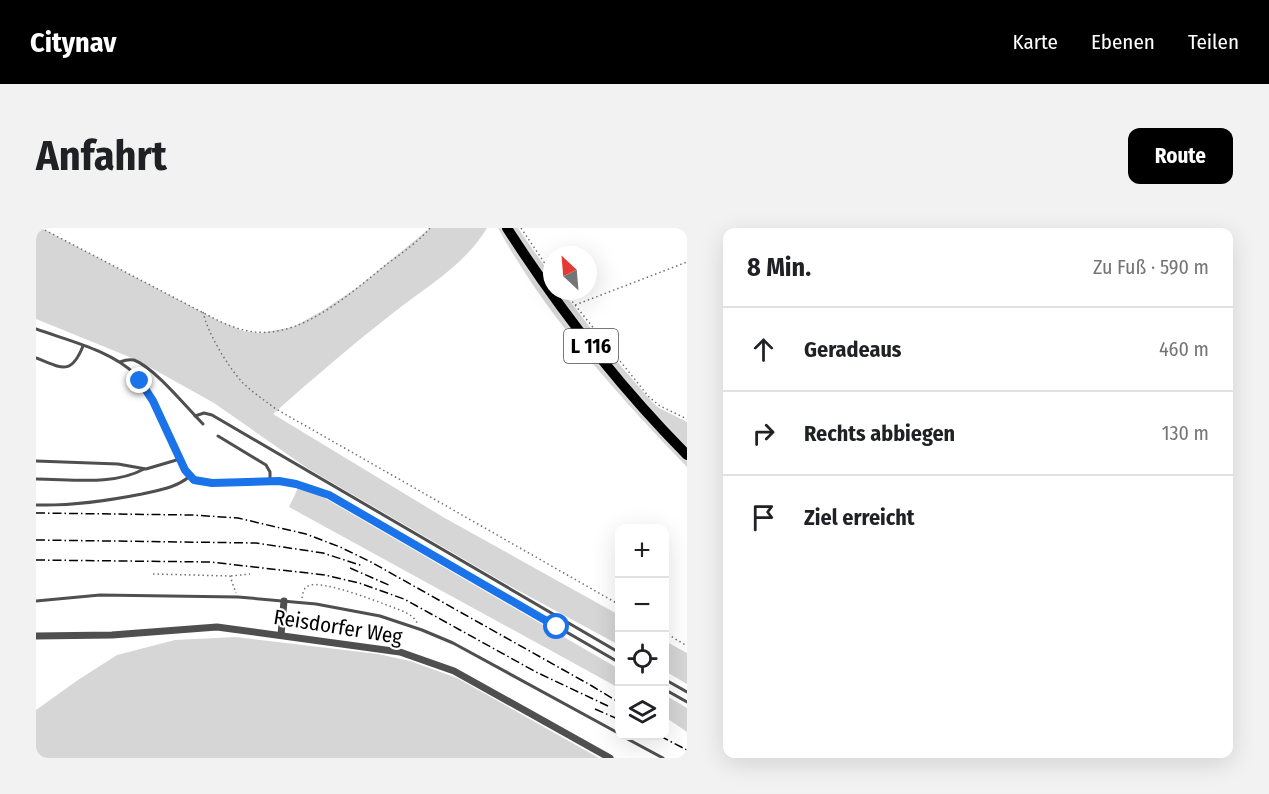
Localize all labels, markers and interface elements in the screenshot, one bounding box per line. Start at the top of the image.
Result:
text: Citynav [30,26,116,59]
text: Karte [1012,29,1058,55]
text: Ebenen [1091,29,1155,55]
text: Teilen [1188,29,1239,55]
button: Route [1128,128,1233,184]
text: Anfahrt [36,131,167,181]
north arrow [543,246,597,300]
text: 8 Min. [747,252,811,283]
text: Zu Fuß · 590 m [1093,255,1209,279]
road number: L 116 [564,329,618,363]
icon: ahead [747,333,780,366]
text: Geradeaus [804,336,901,363]
text: 460 m [1159,337,1209,361]
route end [126,367,152,393]
icon: right [747,417,780,450]
text: Rechts abbiegen [804,420,955,447]
text: 130 m [1162,421,1209,445]
icon: arrive [747,501,780,534]
text: Ziel erreicht [804,504,915,531]
map controls [615,524,669,740]
button: + [615,524,669,578]
button: − [615,578,669,632]
street label: Reisdorfer Weg [272,604,404,650]
route start [543,613,569,639]
button: locate [615,632,669,686]
button: layers [615,686,669,740]

